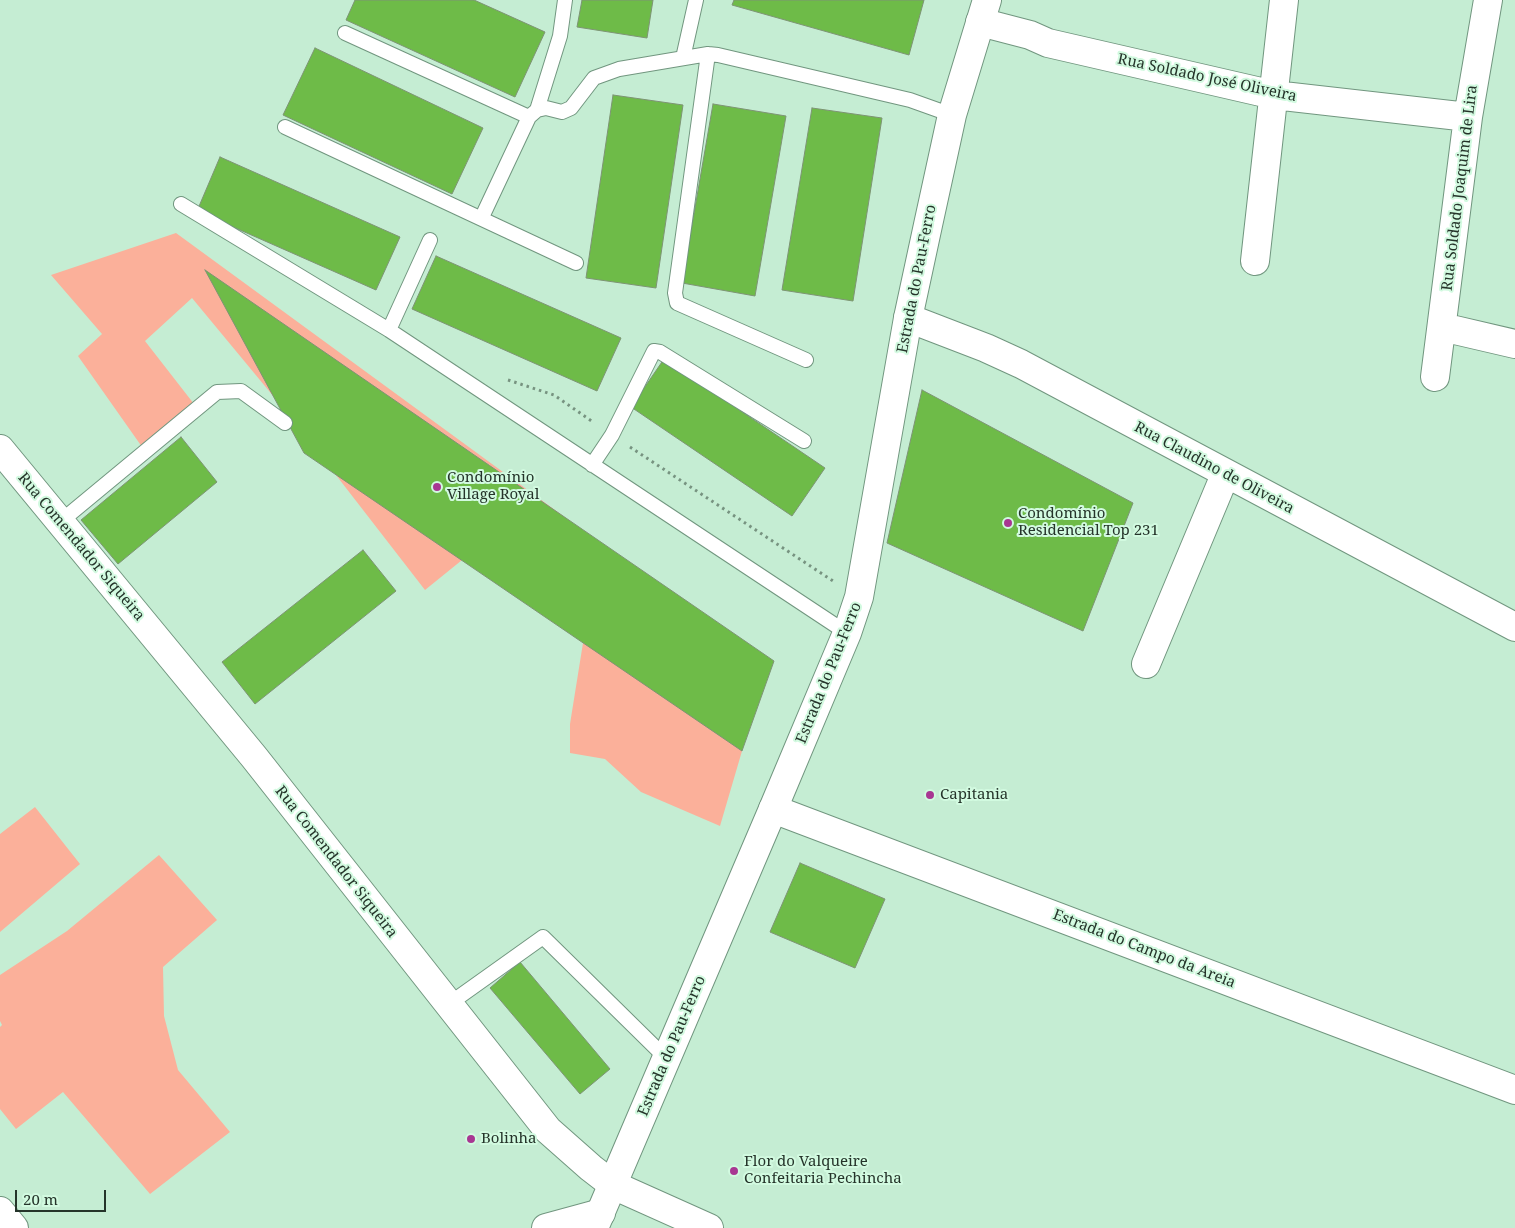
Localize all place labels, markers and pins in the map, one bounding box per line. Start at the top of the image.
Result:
place label: Condomínio Village Royal [447,469,539,504]
marker: Condomínio Village Royal [431,481,443,493]
place label: Condomínio Residencial Top 231 [1018,505,1159,540]
marker: Condomínio Residencial Top 231 [1002,517,1014,529]
place label: Capitania [940,786,1008,804]
marker: Capitania [924,789,936,801]
place label: Bolinha [481,1130,537,1148]
marker: Bolinha [465,1133,477,1145]
place label: Flor do Valqueire Confeitaria Pechincha [744,1153,902,1188]
marker: Flor do Valqueire Confeitaria Pechincha [728,1165,740,1177]

